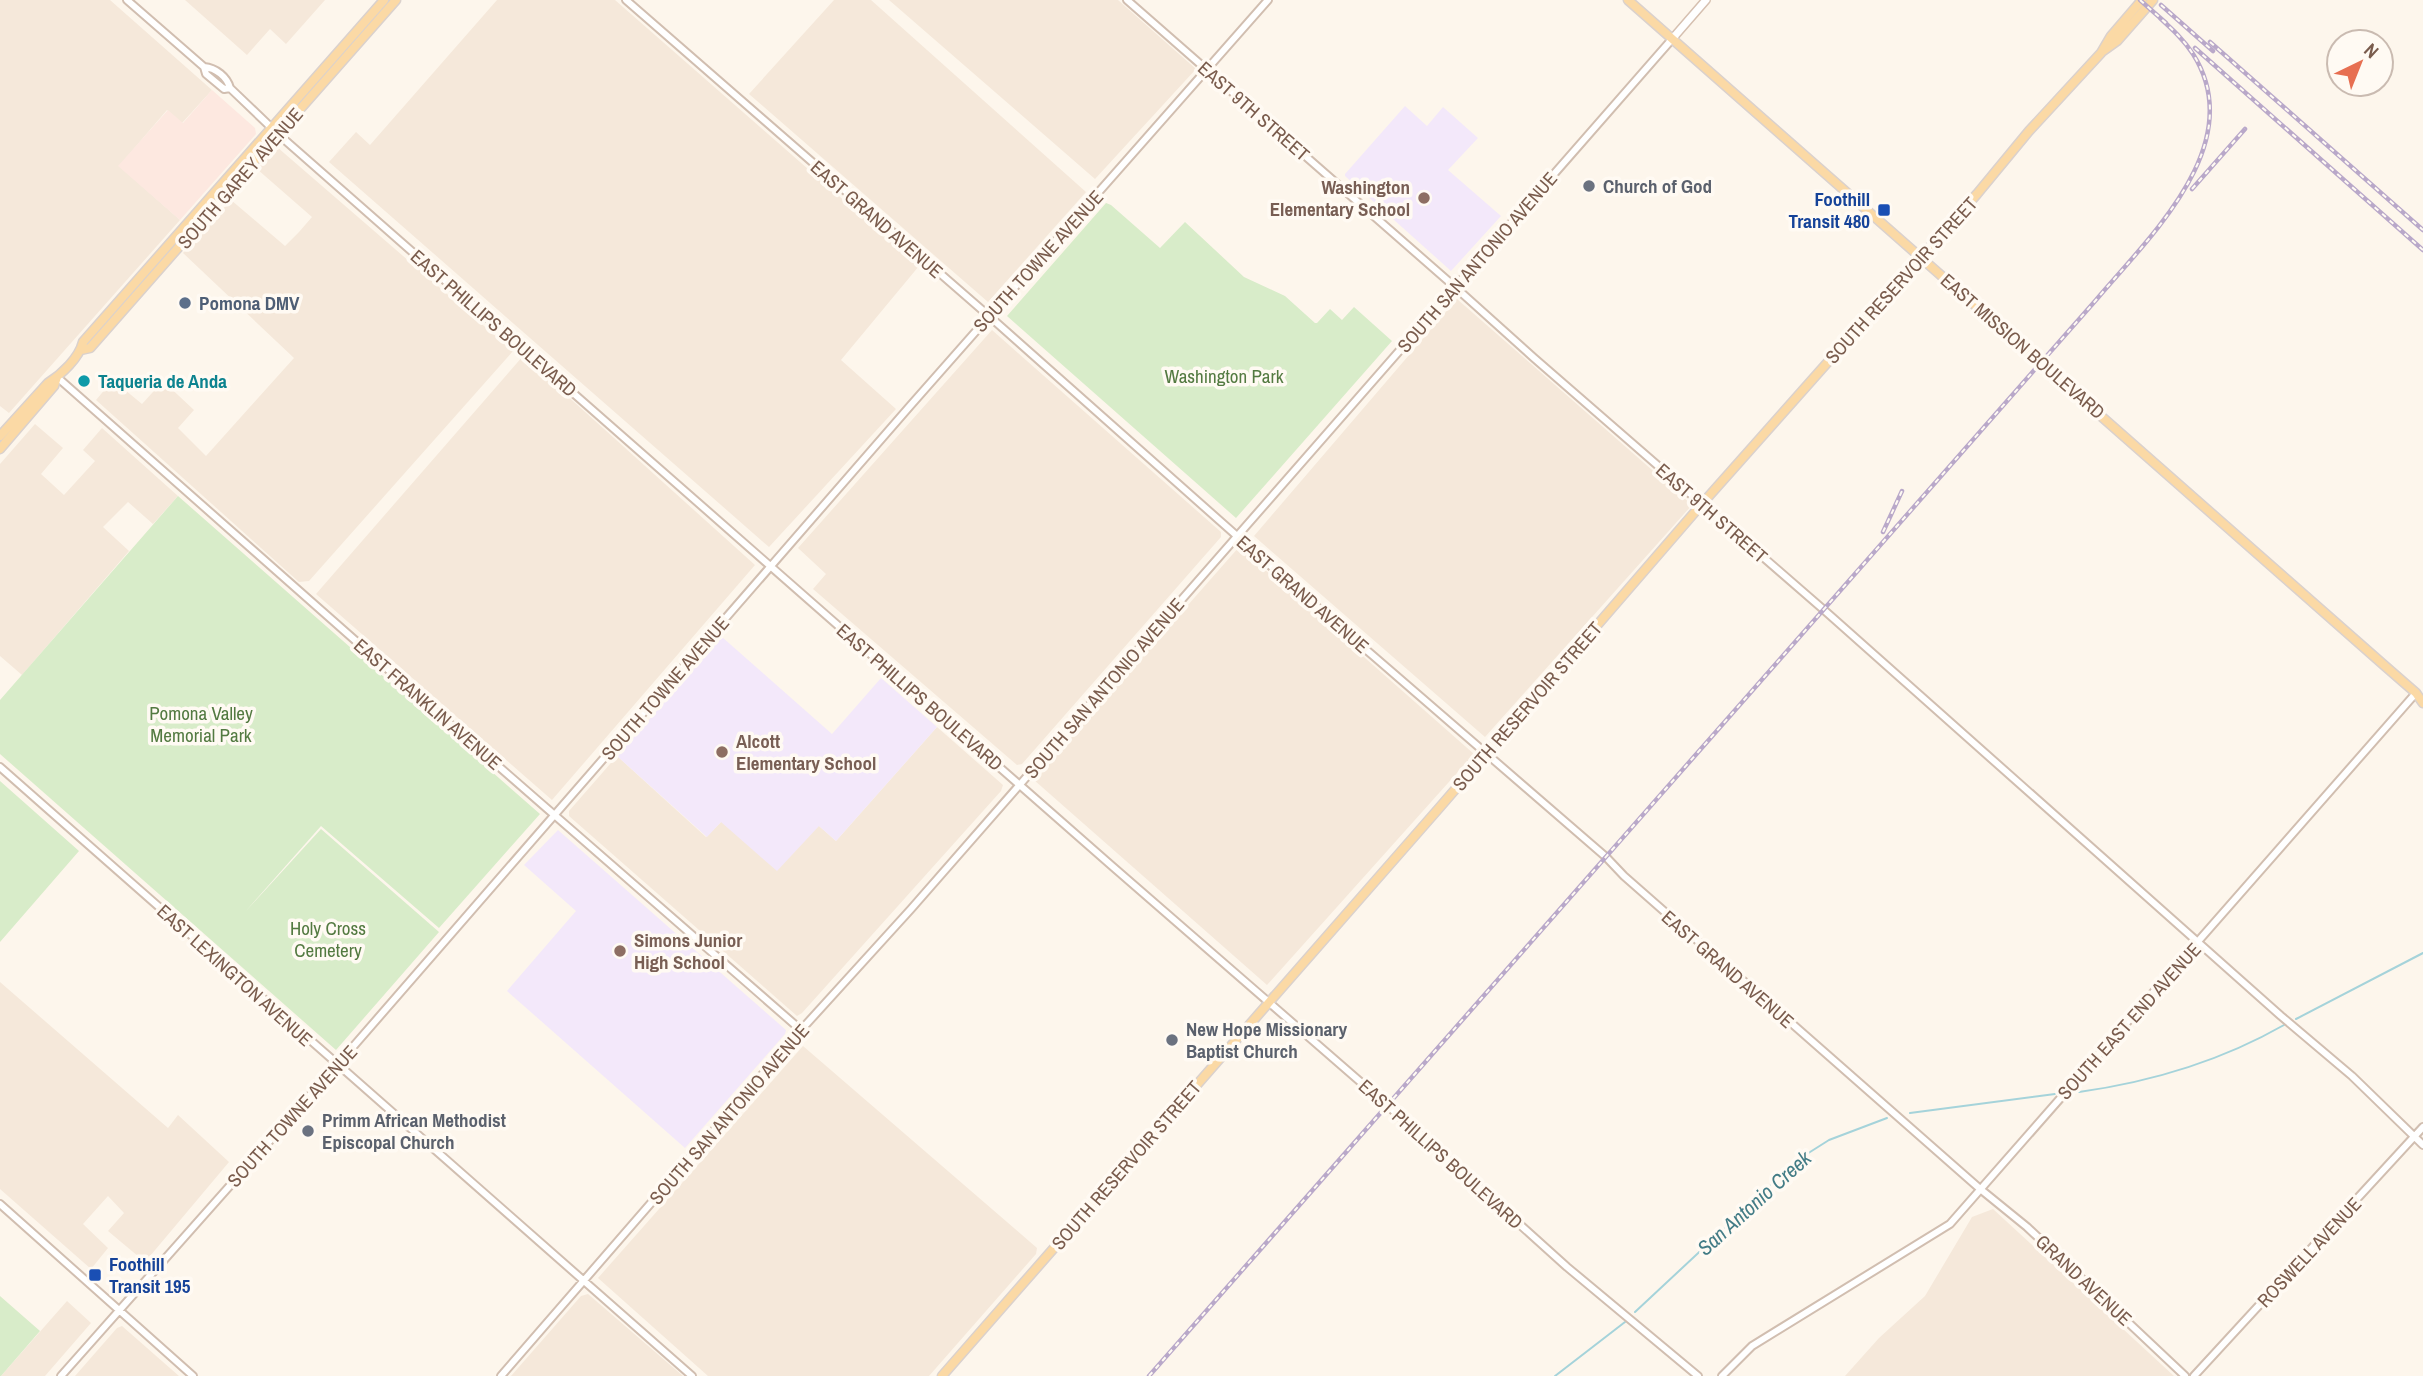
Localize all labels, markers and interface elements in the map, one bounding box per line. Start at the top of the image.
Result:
north arrow [2325,28,2395,98]
text: N [2359,37,2385,64]
street label: EAST 9TH STREET [1193,55,1316,167]
street label: SOUTH GAREY AVENUE [171,102,309,254]
street label: EAST GRAND AVENUE [805,154,949,284]
street label: SOUTH SAN ANTONIO AVENUE [1391,166,1563,358]
place label: Church of God [1603,173,1712,199]
place label: Washington Elementary School [1270,174,1410,222]
marker: Church of God [1581,178,1597,194]
street label: SOUTH TOWNE AVENUE [967,184,1109,338]
place label: Foothill Transit 480 [1789,186,1870,234]
marker: Washington Elementary School [1416,190,1432,206]
street label: SOUTH RESERVOIR STREET [1819,191,1983,369]
marker: Foothill Transit 480 [1876,202,1892,218]
street label: EAST PHILLIPS BOULEVARD [405,243,583,403]
street label: EAST MISSION BOULEVARD [1935,267,2111,425]
place label: Pomona DMV [199,290,300,316]
marker: Pomona DMV [177,295,193,311]
park label: Washington Park [1165,363,1284,389]
place label: Taqueria de Anda [98,368,227,394]
marker: Taqueria de Anda [76,373,92,389]
street label: EAST 9TH STREET [1651,457,1774,569]
street label: EAST GRAND AVENUE [1231,529,1375,659]
street label: SOUTH SAN ANTONIO AVENUE [1018,592,1190,784]
street label: SOUTH TOWNE AVENUE [595,611,735,765]
street label: SOUTH RESERVOIR STREET [1446,616,1608,796]
street label: EAST PHILLIPS BOULEVARD [831,617,1009,777]
street label: EAST FRANKLIN AVENUE [348,632,508,776]
park label: Pomona Valley Memorial Park [149,700,253,748]
place label: Alcott Elementary School [736,728,876,776]
marker: Alcott Elementary School [714,744,730,760]
street label: EAST LEXINGTON AVENUE [152,898,318,1052]
street label: EAST GRAND AVENUE [1656,904,1800,1034]
park label: Holy Cross Cemetery [290,915,366,963]
place label: Simons Junior High School [634,927,742,975]
street label: SOUTH EAST END AVENUE [2051,937,2207,1105]
marker: Simons Junior High School [612,943,628,959]
place label: New Hope Missionary Baptist Church [1186,1016,1347,1064]
street label: SOUTH SAN ANTONIO AVENUE [643,1018,815,1210]
marker: New Hope Missionary Baptist Church [1164,1032,1180,1048]
street label: SOUTH TOWNE AVENUE [221,1039,363,1193]
street label: EAST PHILLIPS BOULEVARD [1353,1073,1529,1235]
street label: SOUTH RESERVOIR STREET [1045,1075,1207,1255]
place label: Primm African Methodist Episcopal Church [322,1107,506,1155]
marker: Primm African Methodist Episcopal Church [300,1123,316,1139]
water label: San Antonio Creek [1691,1143,1818,1262]
street label: ROSWELL AVENUE [2251,1191,2367,1313]
street label: GRAND AVENUE [2030,1229,2138,1331]
place label: Foothill Transit 195 [109,1251,191,1299]
marker: Foothill Transit 195 [87,1267,103,1283]

